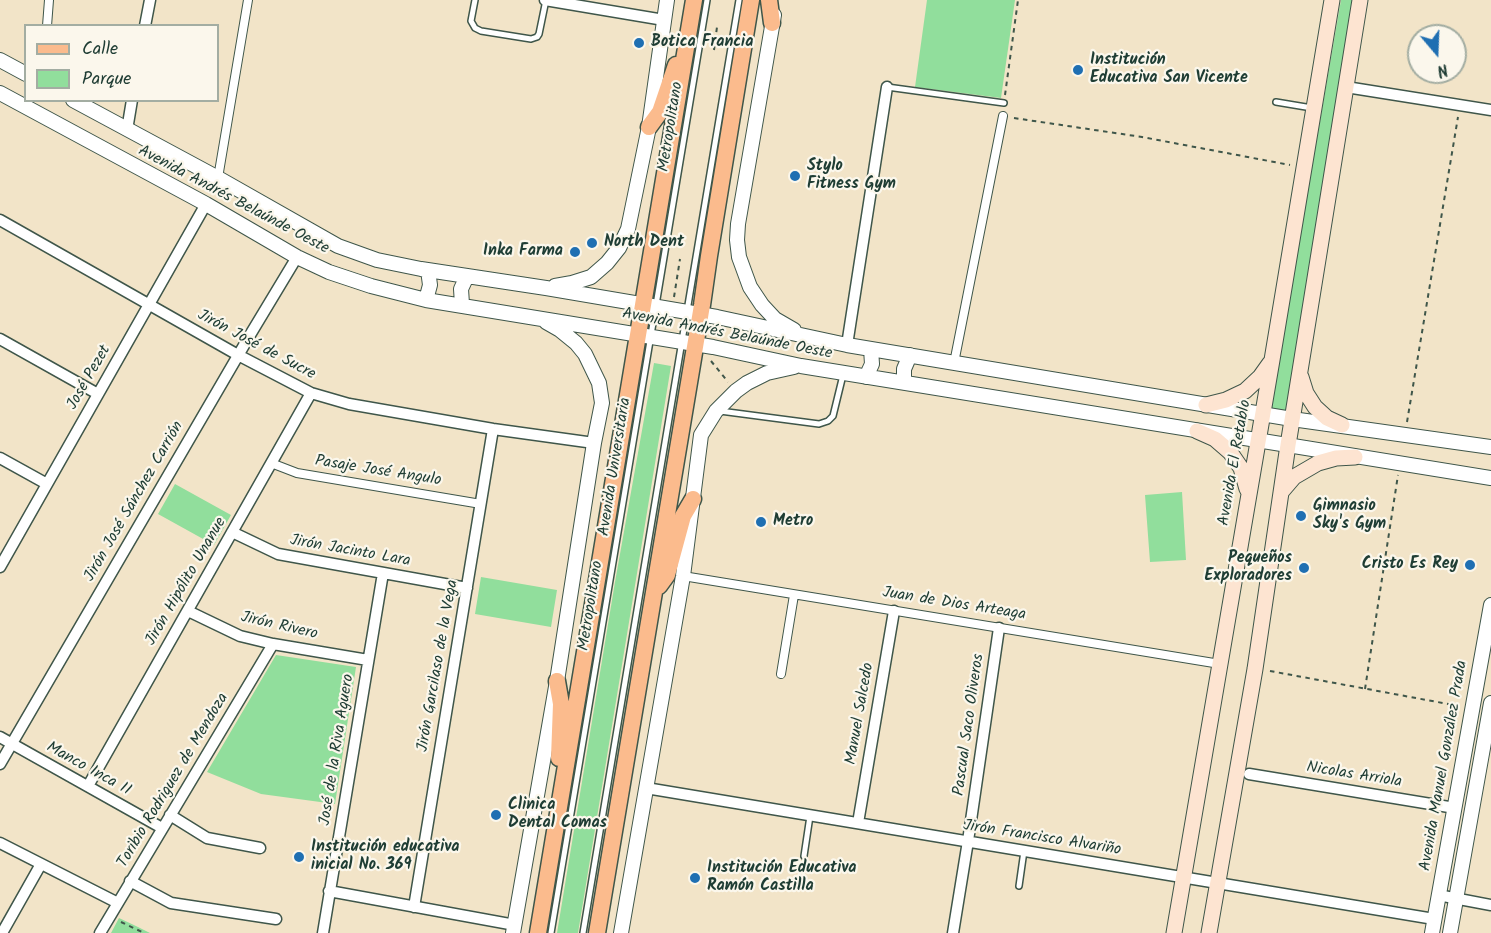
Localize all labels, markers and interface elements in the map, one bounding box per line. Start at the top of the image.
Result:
legend [24,24,219,102]
north arrow [1407,24,1467,84]
place label: Botica Francia [651,33,753,53]
text: Calle [82,35,118,64]
marker: Botica Francia [632,36,646,50]
place label: Institución Educativa San Vicente [1090,51,1248,89]
text: N [1434,56,1451,83]
marker: Institución Educativa San Vicente [1071,63,1085,77]
text: Parque [82,65,131,94]
street label: Metropolitano [655,81,689,173]
street label: Avenida Andrés Belaúnde Oeste [134,142,332,260]
place label: Stylo Fitness Gym [807,157,896,195]
marker: Stylo Fitness Gym [788,169,802,183]
place label: North Dent [604,233,684,253]
marker: North Dent [585,236,599,250]
place label: Inka Farma [483,242,563,262]
marker: Inka Farma [568,245,582,259]
street label: Avenida Andrés Belaúnde Oeste [620,305,834,365]
street label: Jirón José de Sucre [194,307,318,385]
street label: José Pezet [64,342,116,414]
street label: Avenida Universitaria [596,396,636,538]
street label: Avenida El Retablo [1215,399,1257,527]
street label: Jirón José Sánchez Carrión [81,418,189,586]
street label: Pasaje José Angulo [313,453,443,491]
place label: Gimnasio Sky's Gym [1313,497,1386,535]
marker: Gimnasio Sky's Gym [1294,509,1308,523]
place label: Metro [773,512,813,532]
street label: Jirón Hipólito Unanue [142,515,232,649]
marker: Metro [754,515,768,529]
street label: Jirón Jacinto Lara [288,532,412,572]
place label: Pequeños Exploradores [1204,549,1292,587]
place label: Cristo Es Rey [1362,555,1458,575]
marker: Cristo Es Rey [1463,558,1477,572]
street label: Metropolitano [575,560,609,652]
marker: Pequeños Exploradores [1297,561,1311,575]
street label: Jirón Garcilaso de la Vega [414,578,464,754]
street label: Juan de Dios Arteaga [881,584,1027,626]
street label: Jirón Rivero [239,609,319,645]
street label: Pascual Saco Oliveros [951,653,989,797]
street label: Avenida Manuel González Prada [1417,659,1473,873]
street label: Manuel Salcedo [843,661,879,767]
street label: José de la Riva Aguero [317,673,359,827]
street label: Toribio Rodriguez de Mendoza [114,690,234,872]
street label: Manco Inca II [42,739,134,801]
street label: Nicolas Arriola [1305,759,1403,793]
place label: Clinica Dental Comas [508,796,607,834]
marker: Clinica Dental Comas [489,808,503,822]
street label: Jirón Francisco Alvariño [962,817,1122,861]
place label: Institución educativa inicial No. 369 [311,838,459,876]
marker: Institución educativa inicial No. 369 [292,850,306,864]
place label: Institución Educativa Ramón Castilla [707,859,856,897]
marker: Institución Educativa Ramón Castilla [688,871,702,885]

